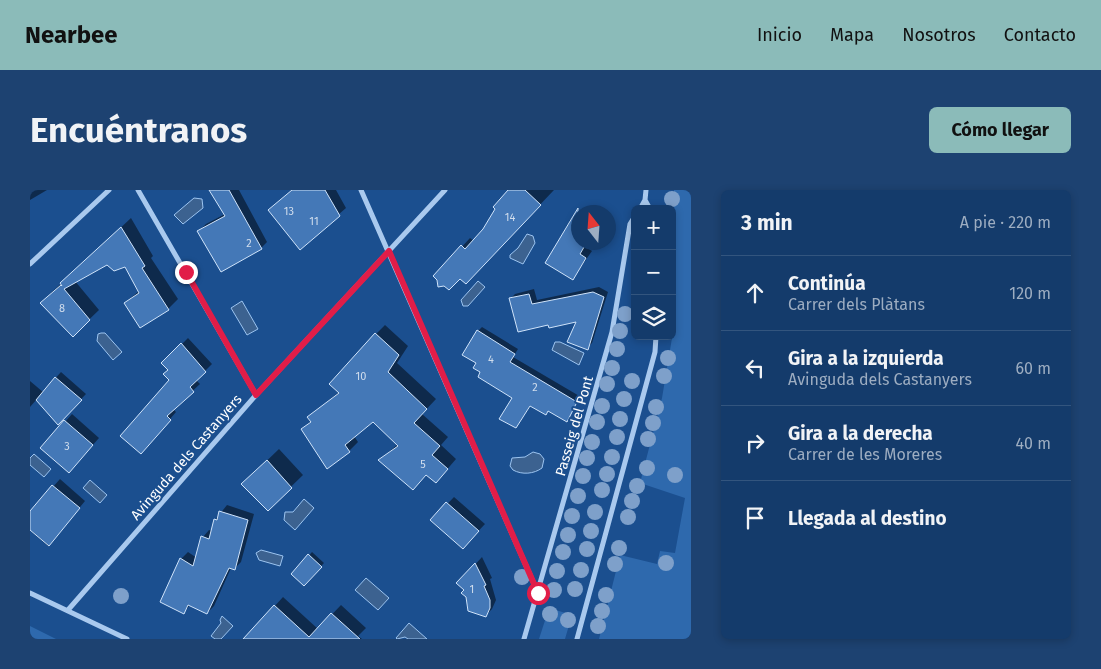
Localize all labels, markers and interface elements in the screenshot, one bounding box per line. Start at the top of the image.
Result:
text: Nearbee [25,21,118,49]
text: Inicio [757,24,802,46]
text: Mapa [830,24,874,46]
text: Nosotros [902,24,976,46]
text: Contacto [1004,24,1076,46]
button: Cómo llegar [929,107,1071,153]
text: Encuéntranos [30,109,247,151]
house number: 13 [284,205,294,218]
north arrow [571,205,616,250]
map controls [631,205,676,340]
button: + [631,205,676,250]
text: 3 min [741,210,793,236]
house number: 14 [505,211,515,224]
text: A pie · 220 m [960,213,1051,232]
house number: 11 [309,215,319,228]
house number: 2 [246,237,252,250]
button: − [631,250,676,295]
route end [175,261,198,284]
text: Continúa [788,272,866,295]
icon: ahead [741,279,769,307]
text: 120 m [1009,284,1051,303]
button: layers [631,295,676,340]
text: Carrer dels Plàtans [788,295,925,314]
house number: 8 [59,302,65,315]
text: Gira a la izquierda [788,347,944,370]
house number: 4 [488,353,494,366]
icon: left [741,354,769,382]
text: 60 m [1016,359,1051,378]
house number: 10 [356,370,366,383]
text: Avinguda dels Castanyers [788,370,972,389]
street label: Passeig del Pont [552,373,597,478]
house number: 2 [532,381,538,394]
street label: Avinguda dels Castanyers [127,391,246,524]
text: Gira a la derecha [788,422,933,445]
icon: right [741,429,769,457]
text: 40 m [1016,434,1051,453]
house number: 3 [64,440,70,453]
text: Carrer de les Moreres [788,445,942,464]
house number: 5 [420,458,426,471]
icon: arrive [741,504,769,532]
text: Llegada al destino [788,507,947,530]
route start [527,582,550,605]
house number: 1 [470,583,474,596]

